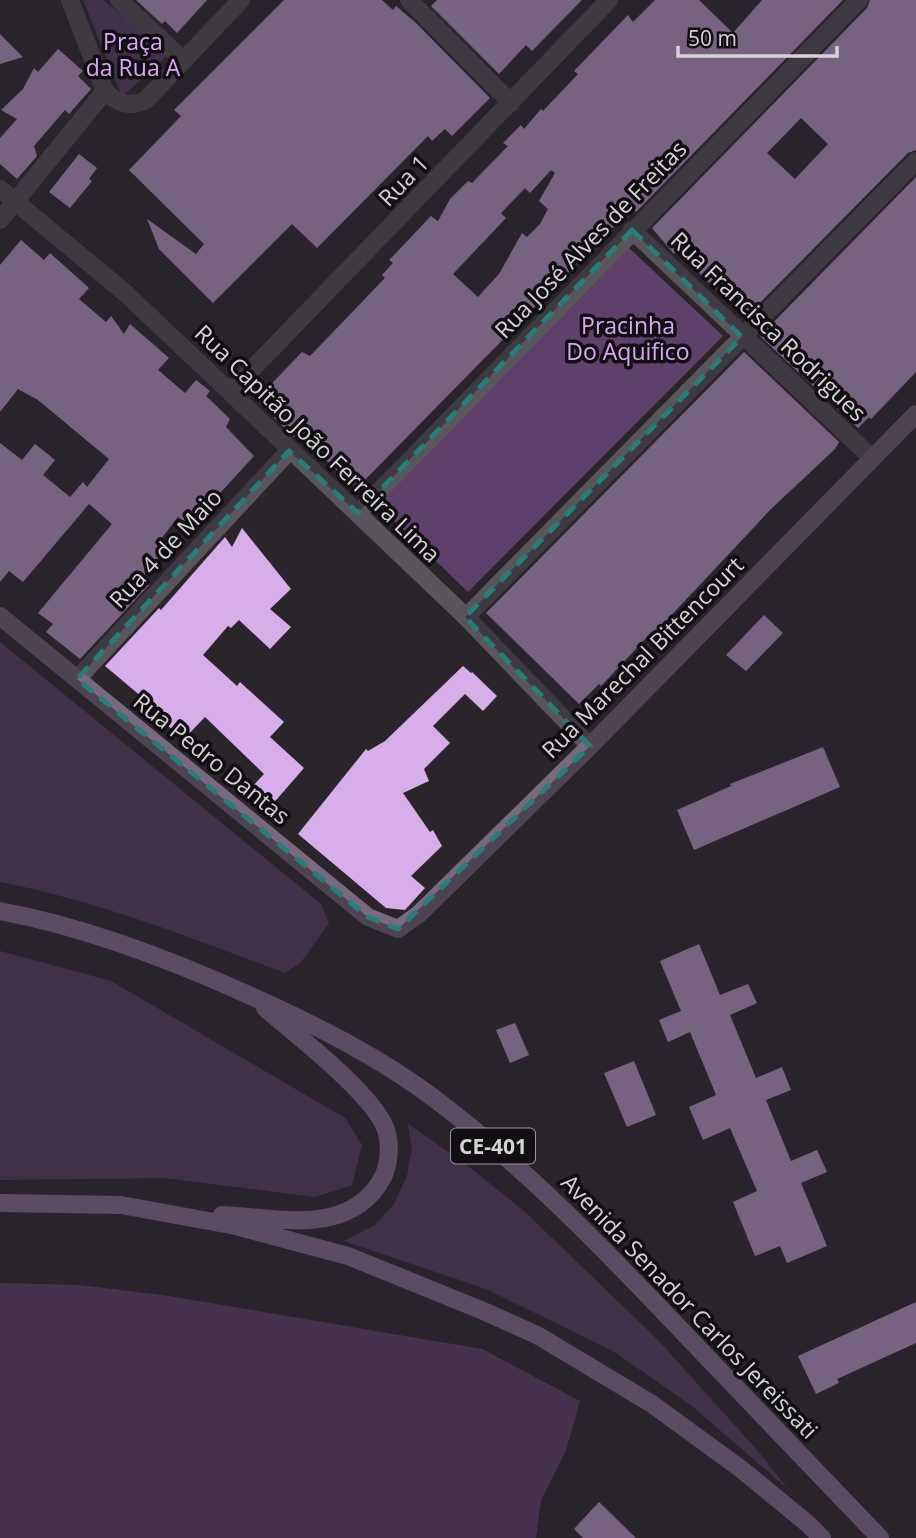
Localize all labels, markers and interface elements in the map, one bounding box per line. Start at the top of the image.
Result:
scale bar [678,14,837,58]
text: 50 m [688,24,737,52]
park label: Praça da Rua A [86,25,181,83]
street label: Rua José Alves de Freitas [487,133,693,345]
street label: Rua 1 [371,147,435,213]
street label: Rua Francisca Rodrigues [664,224,874,428]
park label: Pracinha Do Aquifico [566,309,690,367]
street label: Rua Capitão João Ferreira Lima [188,317,448,569]
street label: Rua 4 de Maio [101,481,229,615]
street label: Rua Marechal Bittencourt [534,549,750,765]
street label: Rua Pedro Dantas [127,685,297,831]
road number: CE-401 [451,1128,535,1164]
street label: Avenida Senador Carlos Jereissati [555,1167,825,1445]

